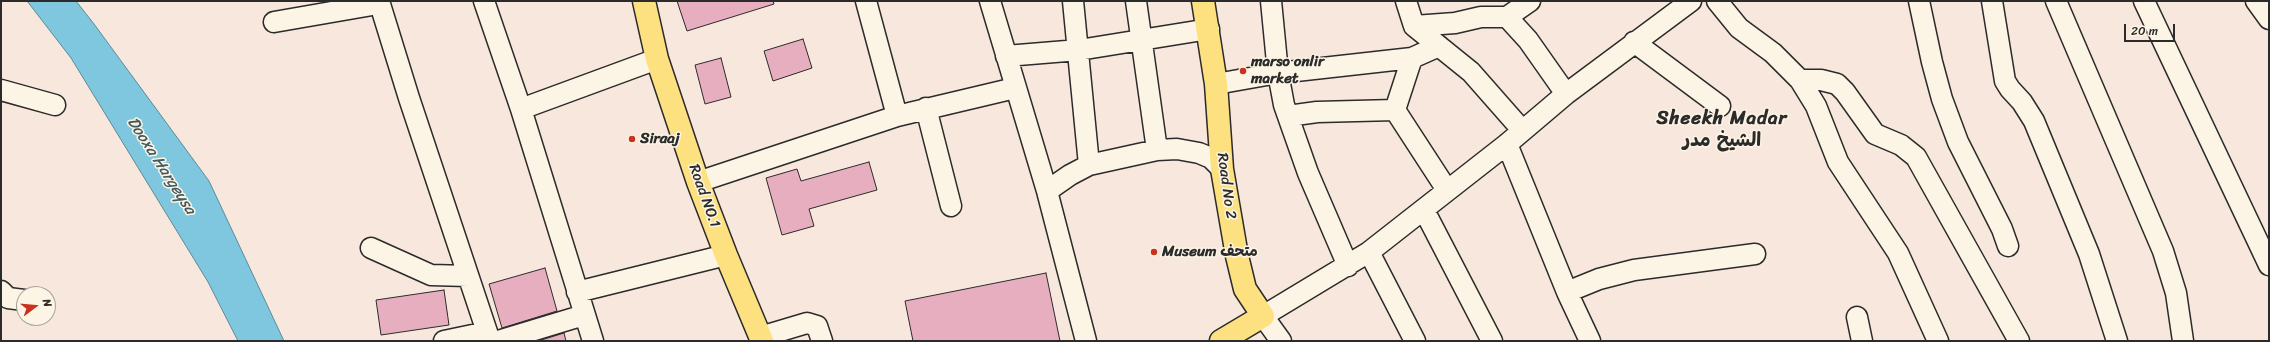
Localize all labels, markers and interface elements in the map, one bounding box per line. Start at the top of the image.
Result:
scale bar [2126,16,2177,42]
text: 20 m [2131,20,2158,42]
place label: marso onlir market [1251,53,1324,88]
marker: marso onlir market [1238,66,1248,76]
district label: Sheekh Madar الشيخ مدر [1657,108,1787,152]
water label: Dooxa Hargeysa [122,114,200,218]
place label: Siraaj [640,130,680,148]
marker: Siraaj [627,134,637,144]
street label: Road No 2 [1212,152,1240,220]
street label: Road NO.1 [684,162,724,230]
place label: Museum متحف [1162,243,1258,261]
marker: Museum متحف [1149,247,1159,257]
north arrow [16,286,56,326]
text: N [37,297,57,309]

